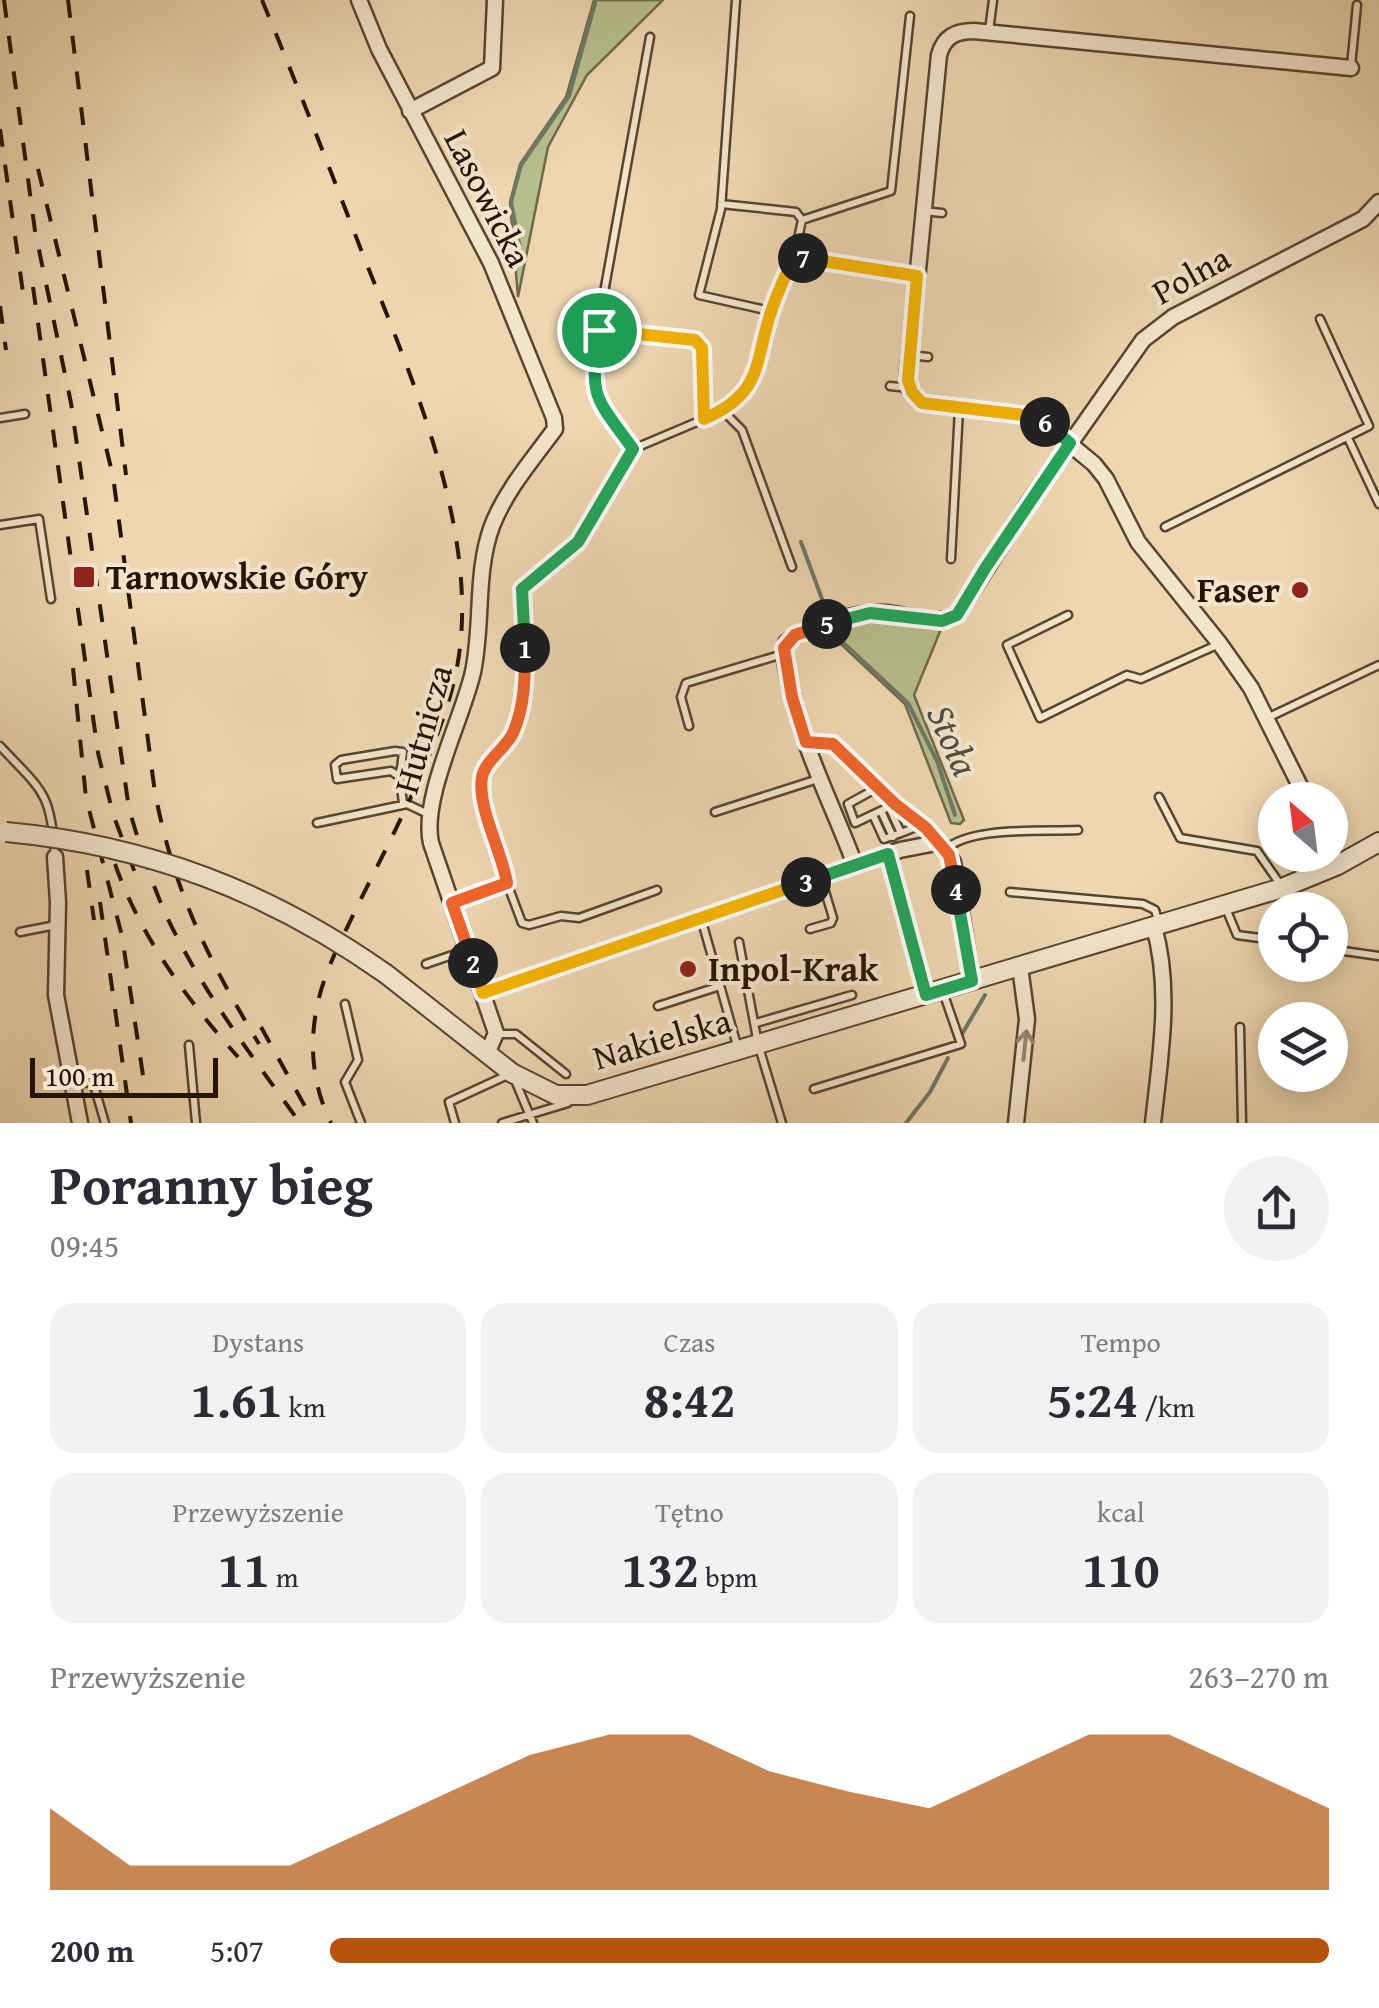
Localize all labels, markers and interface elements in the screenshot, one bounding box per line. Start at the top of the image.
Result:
street label: Lasowicka [432,120,545,276]
street label: Polna [1142,232,1240,317]
pin: 7 [778,233,828,283]
text: 7 [796,237,810,278]
pin [557,288,642,373]
icon: arrive [572,303,627,358]
pin: 6 [1020,397,1070,447]
text: 6 [1038,401,1052,442]
place label: Tarnowskie Góry [106,551,368,602]
marker: Tarnowskie Góry [71,564,97,590]
place label: Faser [1197,564,1280,615]
marker: Faser [1289,579,1311,601]
pin: 5 [802,599,852,649]
text: 5 [820,603,834,644]
pin: 1 [500,623,550,673]
text: 1 [518,627,532,668]
street label: Hutnicza [380,658,465,799]
water label: Stoła [913,695,995,785]
north arrow [1258,782,1348,872]
map controls [1258,782,1348,1092]
pin: 3 [781,857,831,907]
text: 3 [799,861,813,902]
pin: 4 [931,865,981,915]
text: 4 [949,869,963,910]
button: locate [1258,892,1348,982]
pin: 2 [448,938,498,988]
text: 2 [466,942,480,983]
place label: Inpol-Krak [708,943,879,994]
marker: Inpol-Krak [677,958,699,980]
street label: Nakielska [587,994,737,1083]
button: layers [1258,1002,1348,1092]
one-way arrow [1015,1029,1034,1061]
scale bar [30,1053,218,1098]
text: 100 m [45,1055,114,1096]
text: Poranny bieg [50,1144,373,1224]
button: share [1224,1156,1329,1261]
text: 09:45 [50,1222,119,1269]
text: Dystans [212,1321,304,1362]
text: Czas [664,1321,715,1362]
text: Tempo [1081,1321,1161,1362]
text: 1.61 [191,1362,282,1435]
text: 8:42 [644,1362,735,1435]
text: 5:24 [1047,1362,1139,1435]
text: km [282,1386,326,1427]
text: /km [1139,1386,1195,1427]
text: Przewyższenie [173,1491,344,1532]
text: Tętno [655,1491,724,1532]
text: kcal [1097,1491,1145,1532]
text: 11 [218,1532,270,1605]
text: 132 [621,1532,699,1605]
text: 110 [1082,1532,1160,1605]
text: m [270,1556,299,1597]
text: bpm [699,1556,758,1597]
text: Przewyższenie [50,1653,246,1700]
text: 263–270 m [1188,1653,1329,1700]
text: 200 m [50,1927,134,1974]
text: 5:07 [210,1927,264,1974]

